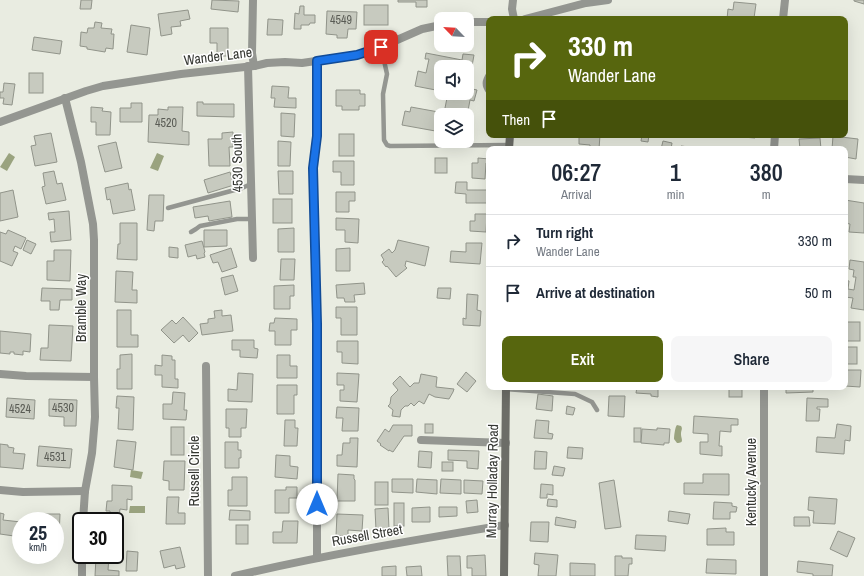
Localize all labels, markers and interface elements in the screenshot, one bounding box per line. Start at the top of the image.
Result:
house number: 4549 [330,12,352,28]
north arrow [434,12,474,52]
map controls [434,12,474,148]
text: 330 m [568,27,633,65]
pin [364,30,398,64]
icon: right [502,32,554,84]
icon: arrive [370,36,392,58]
street label: Wander Lane [183,43,253,69]
button: sound [434,60,474,100]
text: Wander Lane [568,63,656,88]
button: layers [434,108,474,148]
icon: arrive [538,108,560,130]
text: Then [502,109,530,130]
house number: 4520 [155,115,177,131]
street label: 4530 South [227,133,247,193]
text: 06:27 [551,156,601,188]
text: 1 [670,156,681,188]
text: 380 [750,156,783,188]
text: Arrival [561,186,592,203]
text: min [667,186,684,203]
text: m [762,186,771,203]
text: Turn right [536,222,593,243]
icon: right [502,230,524,252]
text: 330 m [798,230,832,251]
text: Wander Lane [536,243,600,260]
street label: Bramble Way [72,274,90,342]
icon: arrive [502,282,524,304]
text: Arrive at destination [536,282,655,303]
text: 50 m [805,282,832,303]
button: Exit [502,336,663,382]
button: Share [671,336,832,382]
house number: 4530 [52,400,74,416]
house number: 4524 [9,401,31,417]
street label: Murray Holladay Road [482,424,502,538]
street label: Russell Circle [185,436,203,506]
street label: Kentucky Avenue [742,438,760,526]
house number: 4531 [44,449,66,465]
position arrow [296,483,338,525]
speed limit sign: 30 [72,512,124,564]
text: 25 [29,519,47,546]
street label: Russell Street [330,520,404,550]
text: km/h [29,541,47,554]

